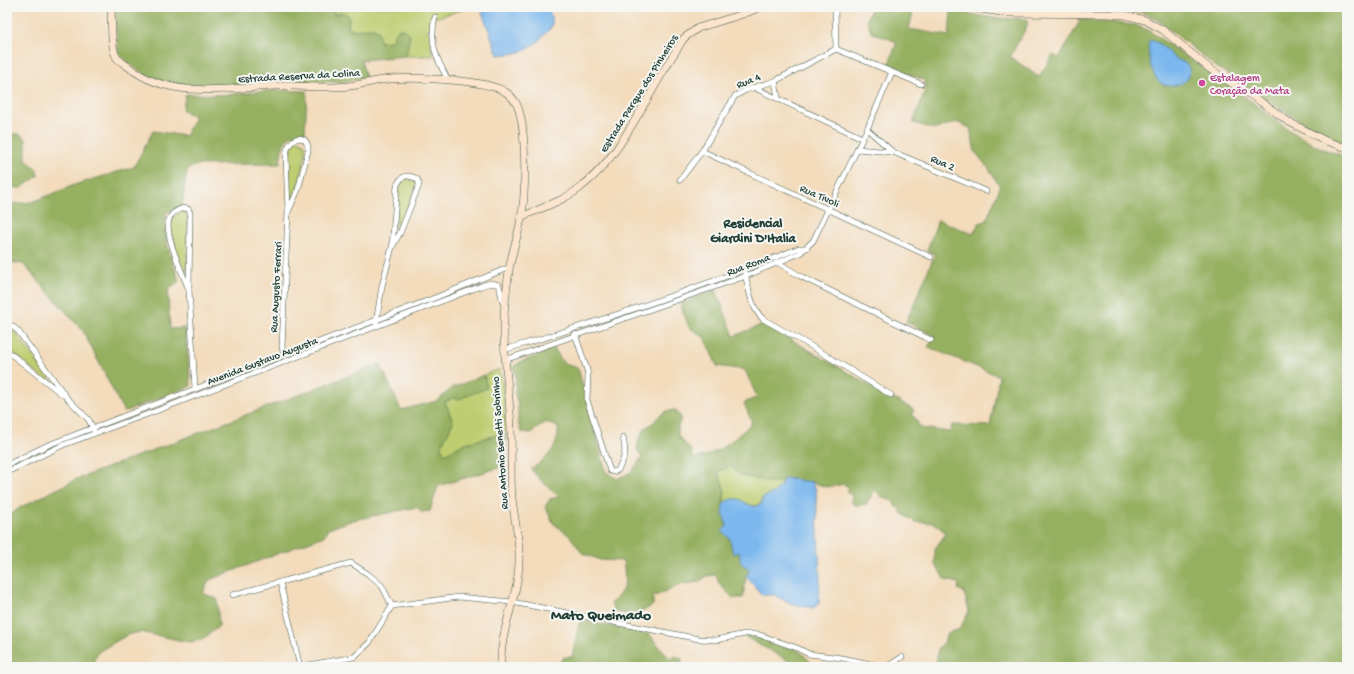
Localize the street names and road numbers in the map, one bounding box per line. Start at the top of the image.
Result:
street label: Estrada Parque dos Pinheiros [598,32,682,155]
street label: Estrada Reserva da Colina [238,68,361,86]
street label: Rua 4 [735,71,763,92]
street label: Rua 2 [928,153,957,174]
street label: Rua Tivoli [798,183,841,211]
street label: Rua Augusto Ferrari [269,241,285,333]
street label: Rua Roma [726,252,773,280]
street label: Avenida Gustavo Augusta [206,335,321,389]
street label: Rua Antonio Benetti Sobrinho [490,376,512,510]

